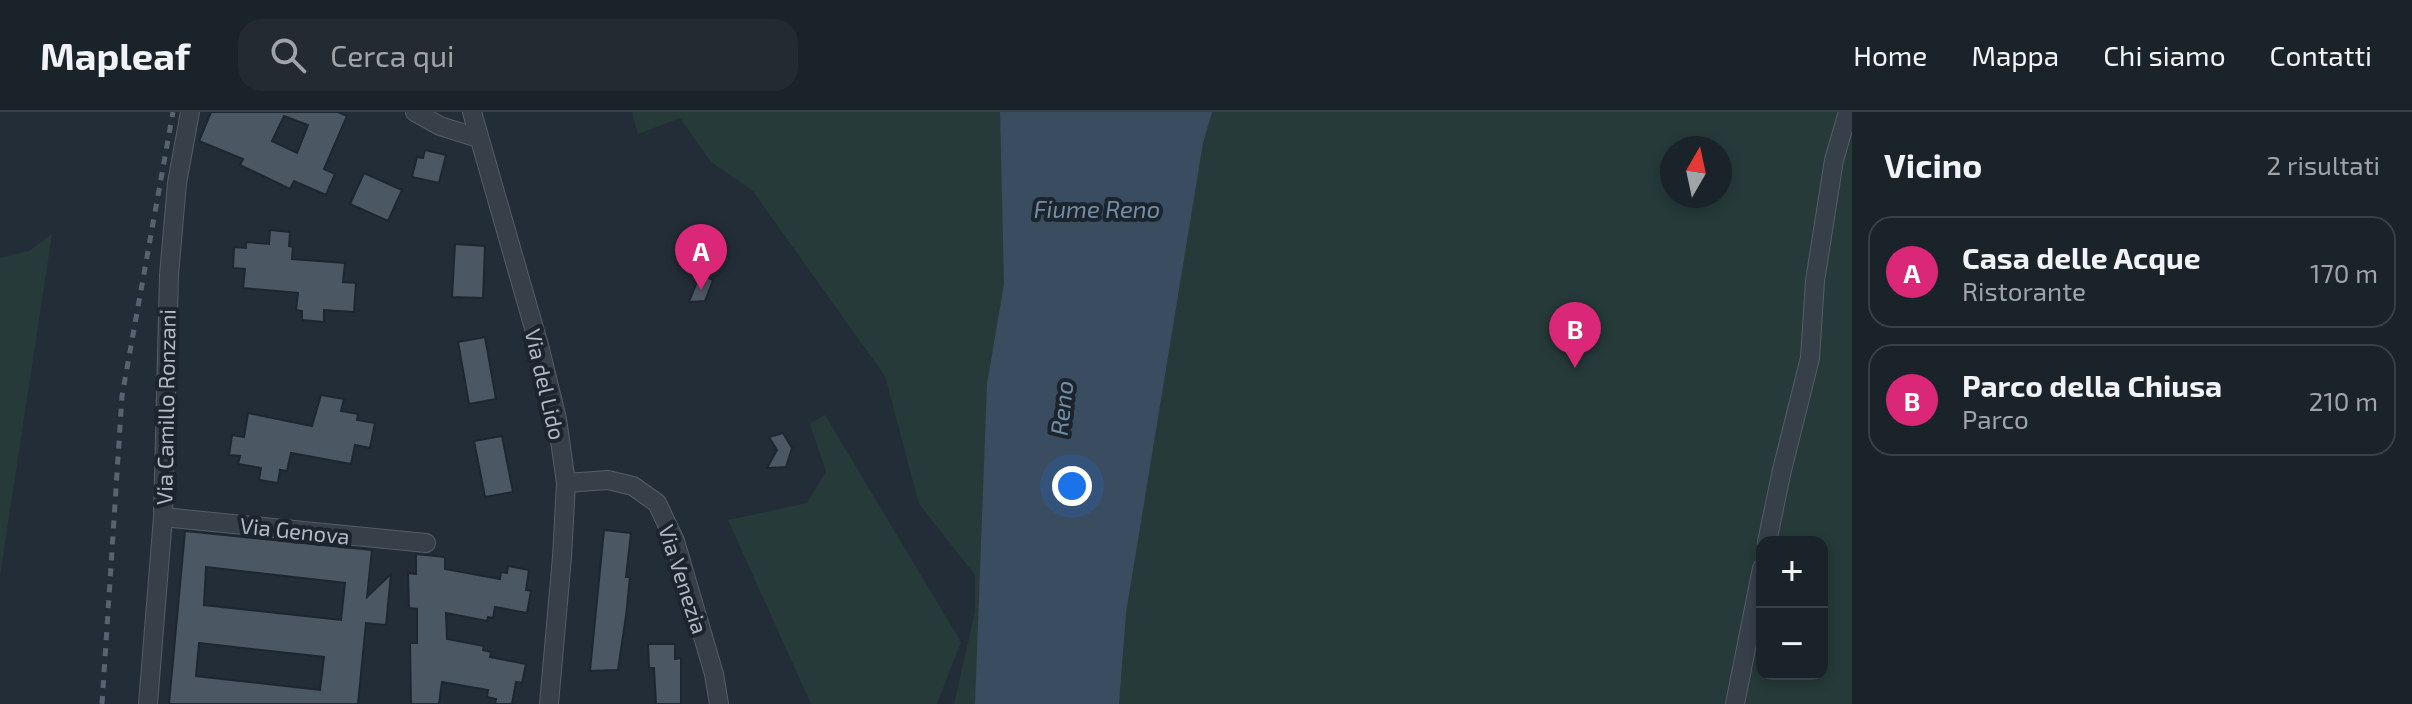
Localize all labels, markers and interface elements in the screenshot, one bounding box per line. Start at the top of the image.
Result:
search box [238,19,798,91]
text: Mapleaf [40,32,190,78]
icon: search [266,33,310,77]
text: Cerca qui [330,37,454,73]
text: Home [1853,38,1927,72]
text: Mappa [1971,38,2059,72]
text: Chi siamo [2103,38,2226,72]
text: Contatti [2270,38,2372,72]
north arrow [1660,136,1732,208]
text: Vicino [1884,144,1982,185]
text: 2 risultati [2267,149,2380,180]
water label: Fiume Reno [1034,194,1160,223]
pin: A [675,224,727,290]
text: Casa delle Acque [1962,239,2201,275]
text: A [1904,257,1920,288]
text: 170 m [2310,257,2378,288]
text: Ristorante [1962,275,2086,306]
pin: B [1549,302,1601,368]
street label: Via Camillo Ronzani [150,309,180,505]
street label: Via del Lido [521,326,571,442]
text: Parco della Chiusa [1962,367,2222,403]
water label: Reno [1044,379,1078,437]
text: B [1904,385,1920,416]
text: 210 m [2309,385,2378,416]
text: Parco [1962,403,2029,434]
your location [1052,466,1092,506]
street label: Via Genova [239,511,351,549]
street label: Via Venezia [654,521,714,637]
map controls [1756,536,1828,680]
button: + [1756,536,1828,608]
button: − [1756,608,1828,680]

